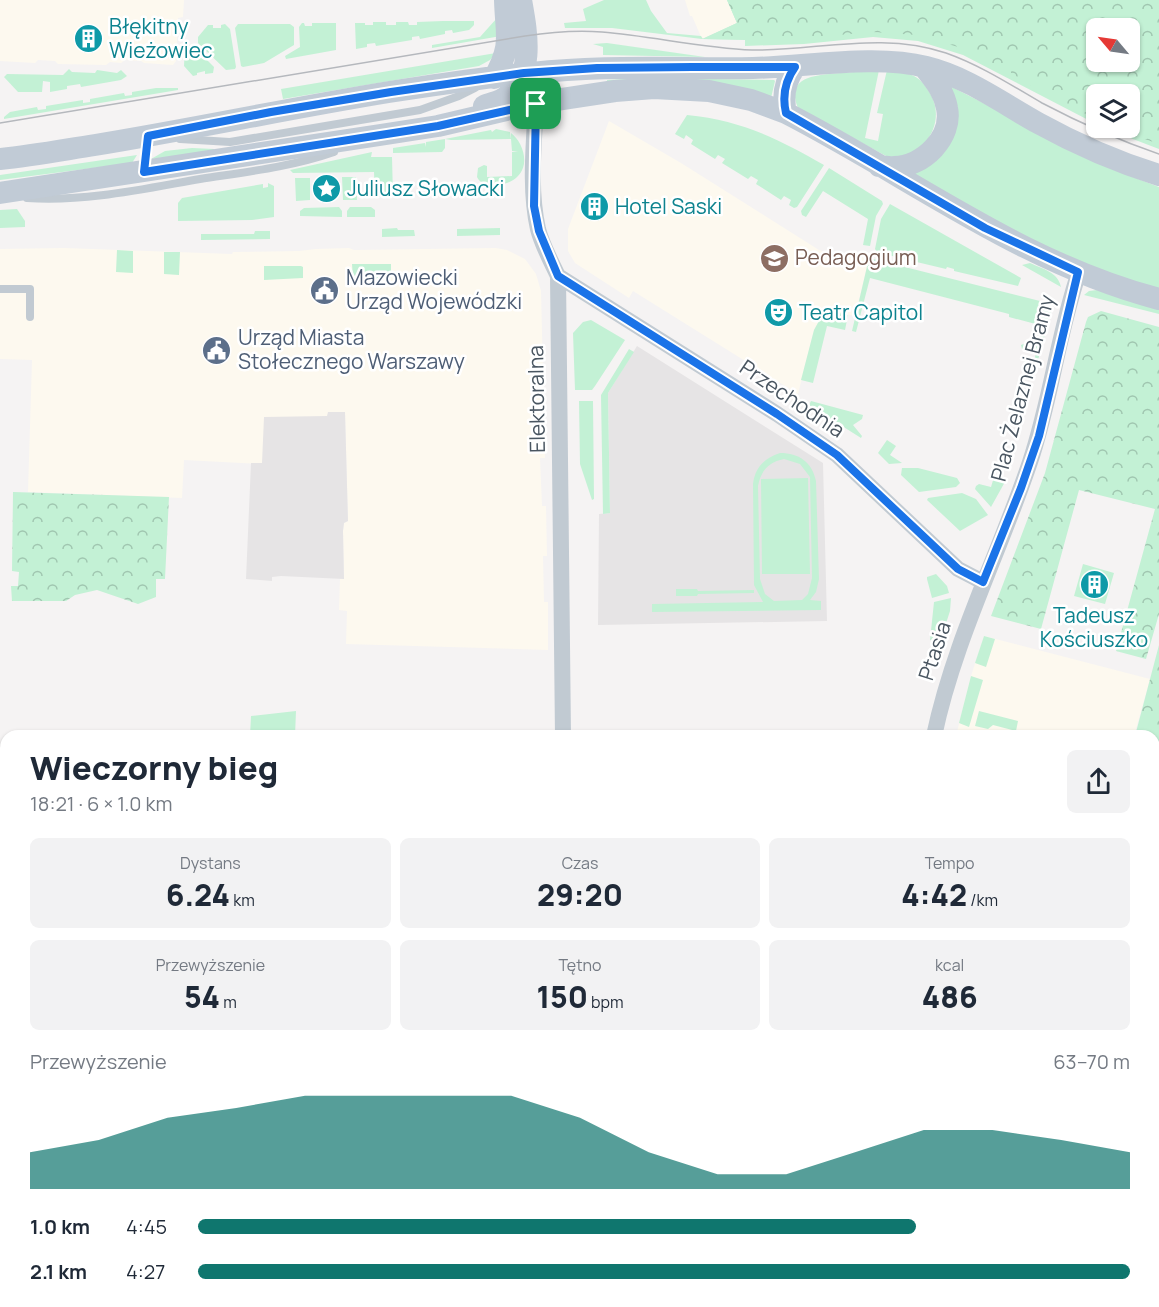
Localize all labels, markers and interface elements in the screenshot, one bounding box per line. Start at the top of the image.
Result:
place label: Błękitny Wieżowiec [109,12,213,64]
north arrow [1086,18,1140,72]
map controls [1086,18,1140,138]
building icon: Błękitny Wieżowiec [72,23,104,55]
pin [510,78,561,129]
button: layers [1086,84,1140,138]
icon: arrive [519,87,552,120]
place icon: Juliusz Słowacki [310,173,342,205]
place label: Juliusz Słowacki [347,174,504,202]
building icon: Hotel Saski [578,191,610,223]
place label: Hotel Saski [615,192,722,220]
school or university icon: Pedagogium [758,242,790,274]
place label: Pedagogium [795,243,916,271]
place label: Mazowiecki Urząd Wojewódzki [346,263,522,315]
public building icon: Mazowiecki Urząd Wojewódzki [309,274,341,306]
street label: Plac Żelaznej Bramy [984,291,1060,484]
theatre icon: Teatr Capitol [762,297,794,329]
place label: Teatr Capitol [799,298,923,326]
place label: Urząd Miasta Stołecznego Warszawy [238,323,465,375]
public building icon: Urząd Miasta Stołecznego Warszawy [201,334,233,366]
street label: Elektoralna [521,345,551,453]
street label: Przechodnia [735,353,850,444]
building icon: Tadeusz Kościuszko [1078,569,1110,601]
place label: Tadeusz Kościuszko [1040,601,1148,653]
street label: Ptasia [911,618,957,684]
text: Wieczorny bieg [30,745,278,790]
button: share [1067,750,1130,813]
text: 18:21 · 6 × 1.0 km [30,790,172,817]
text: Dystans [180,852,241,874]
text: Czas [562,852,598,874]
text: Tempo [925,852,975,874]
text: 6.24 [166,874,230,915]
text: 29:20 [537,874,623,915]
text: 4:42 [901,874,967,915]
text: km [230,889,255,911]
text: /km [967,889,998,911]
text: Przewyższenie [156,954,265,976]
text: Tętno [558,954,602,976]
text: kcal [935,954,964,976]
text: 54 [184,976,220,1017]
text: 150 [536,976,588,1017]
text: 486 [922,976,978,1017]
text: m [220,991,237,1013]
text: bpm [588,991,624,1013]
text: Przewyższenie [30,1048,167,1075]
text: 63–70 m [1053,1048,1130,1075]
text: 1.0 km [30,1213,90,1240]
text: 4:45 [126,1213,167,1240]
text: 2.1 km [30,1258,87,1285]
text: 4:27 [126,1258,165,1285]

